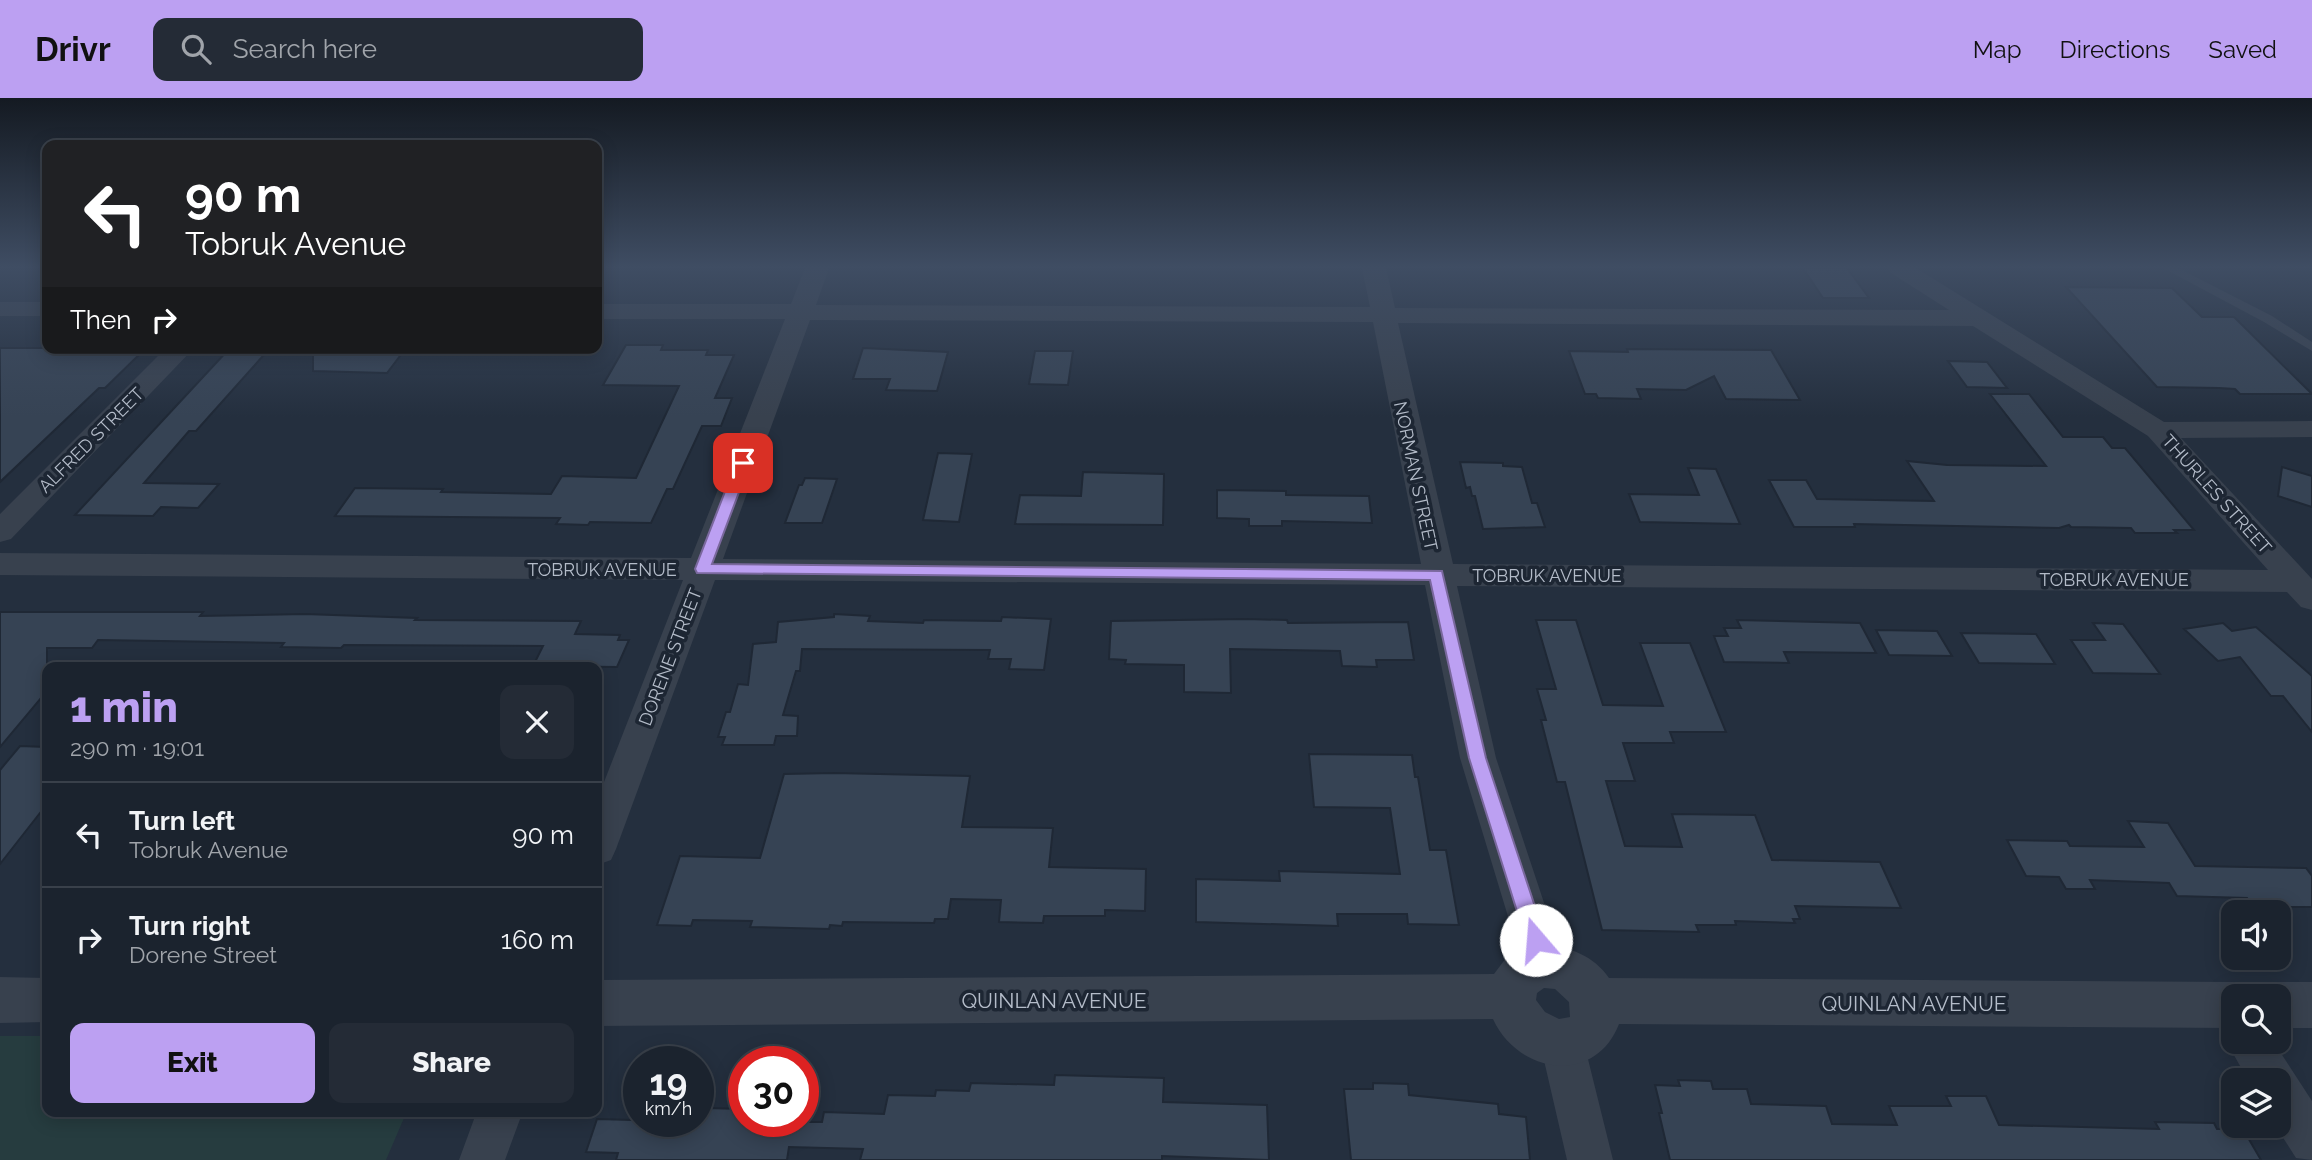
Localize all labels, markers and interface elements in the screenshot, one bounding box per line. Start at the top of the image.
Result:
search box [153,18,643,81]
text: Drivr [35,30,111,69]
icon: search [177,30,215,68]
text: Search here [233,34,377,64]
text: Map [1973,35,2022,64]
text: Directions [2060,35,2170,64]
text: Saved [2208,35,2277,64]
text: 90 m [185,166,301,223]
icon: left [70,168,161,259]
text: Tobruk Avenue [185,225,406,262]
icon: right [145,301,183,339]
text: Then [70,305,131,335]
street label: ALFRED STREET [34,383,148,497]
street label: NORMAN STREET [1390,399,1442,553]
street label: THURLES STREET [2158,430,2276,558]
pin [713,433,773,493]
icon: arrive [724,444,762,482]
street label: TOBRUK AVENUE [527,559,677,580]
street label: TOBRUK AVENUE [1472,565,1622,586]
street label: TOBRUK AVENUE [2039,569,2189,590]
street label: DORENE STREET [634,585,706,728]
text: 1 min [70,683,178,732]
button: close [500,685,574,759]
text: 290 m · 19:01 [70,734,204,761]
text: Turn left [129,806,235,836]
icon: left [70,816,108,854]
text: 90 m [512,820,574,850]
text: Tobruk Avenue [129,836,288,863]
map controls [2221,900,2291,1138]
button: sound [2221,900,2291,970]
position arrow [1499,903,1573,977]
text: Turn right [129,911,250,941]
icon: right [70,921,108,959]
text: 160 m [501,925,574,955]
text: Dorene Street [129,941,277,968]
button: search [2221,984,2291,1054]
street label: QUINLAN AVENUE [961,988,1147,1013]
street label: QUINLAN AVENUE [1821,991,2007,1016]
button: Exit [70,1023,315,1103]
button: Share [329,1023,574,1103]
speed limit sign: 30 [728,1046,819,1137]
text: 19 [650,1062,687,1103]
button: layers [2221,1068,2291,1138]
text: km/h [645,1098,692,1119]

